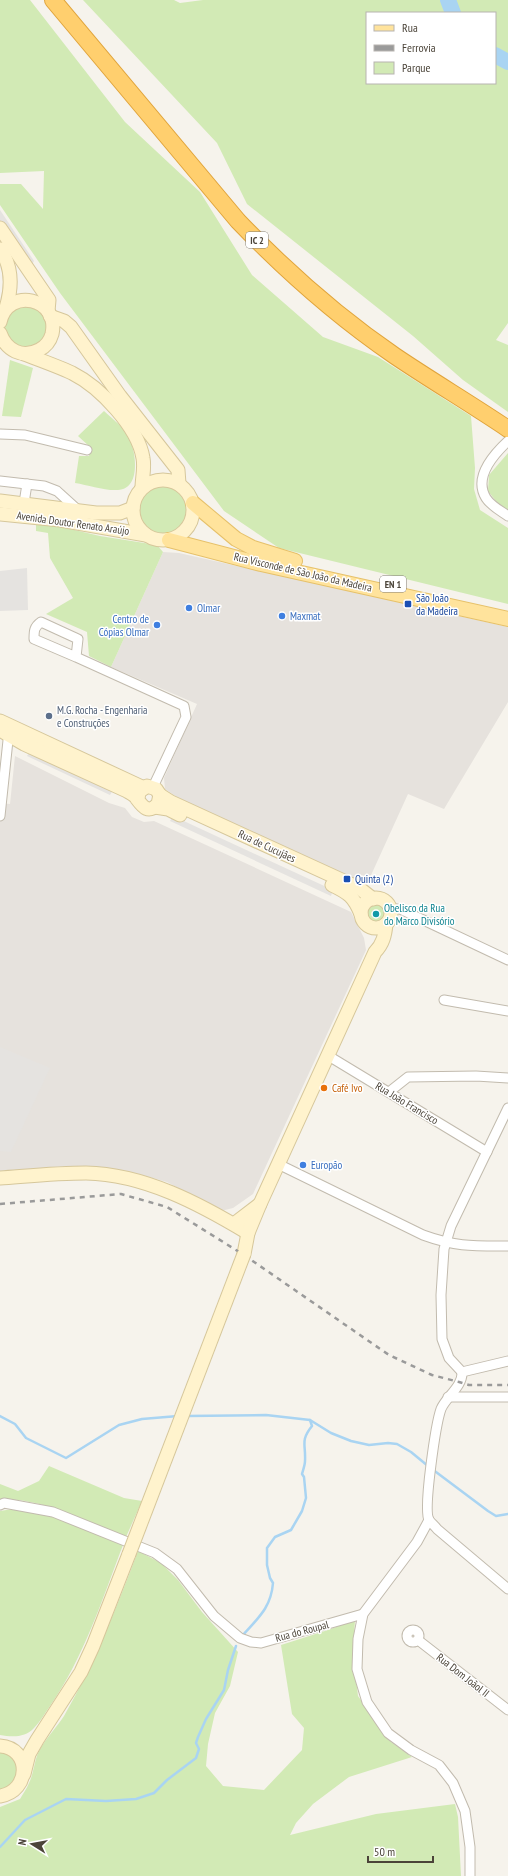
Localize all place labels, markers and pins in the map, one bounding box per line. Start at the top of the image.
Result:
place label: São João da Madeira [416,591,458,618]
marker: São João da Madeira [403,599,413,609]
place label: Olmar [197,601,220,615]
marker: Olmar [184,603,194,613]
place label: Maxmat [290,609,321,623]
marker: Maxmat [277,611,287,621]
place label: Centro de Cópias Olmar [99,612,149,639]
marker: Centro de Cópias Olmar [152,620,162,630]
place label: M.G. Rocha - Engenharia e Construções [57,703,147,730]
marker: M.G. Rocha - Engenharia e Construções [44,711,54,721]
place label: Quinta (2) [355,872,393,886]
marker: Quinta (2) [342,874,352,884]
place label: Obelisco da Rua do Marco Divisório [384,901,455,928]
marker: Obelisco da Rua do Marco Divisório [371,909,381,919]
place label: Café Ivo [332,1081,363,1095]
marker: Café Ivo [319,1083,329,1093]
place label: Europão [311,1158,342,1172]
marker: Europão [298,1160,308,1170]

